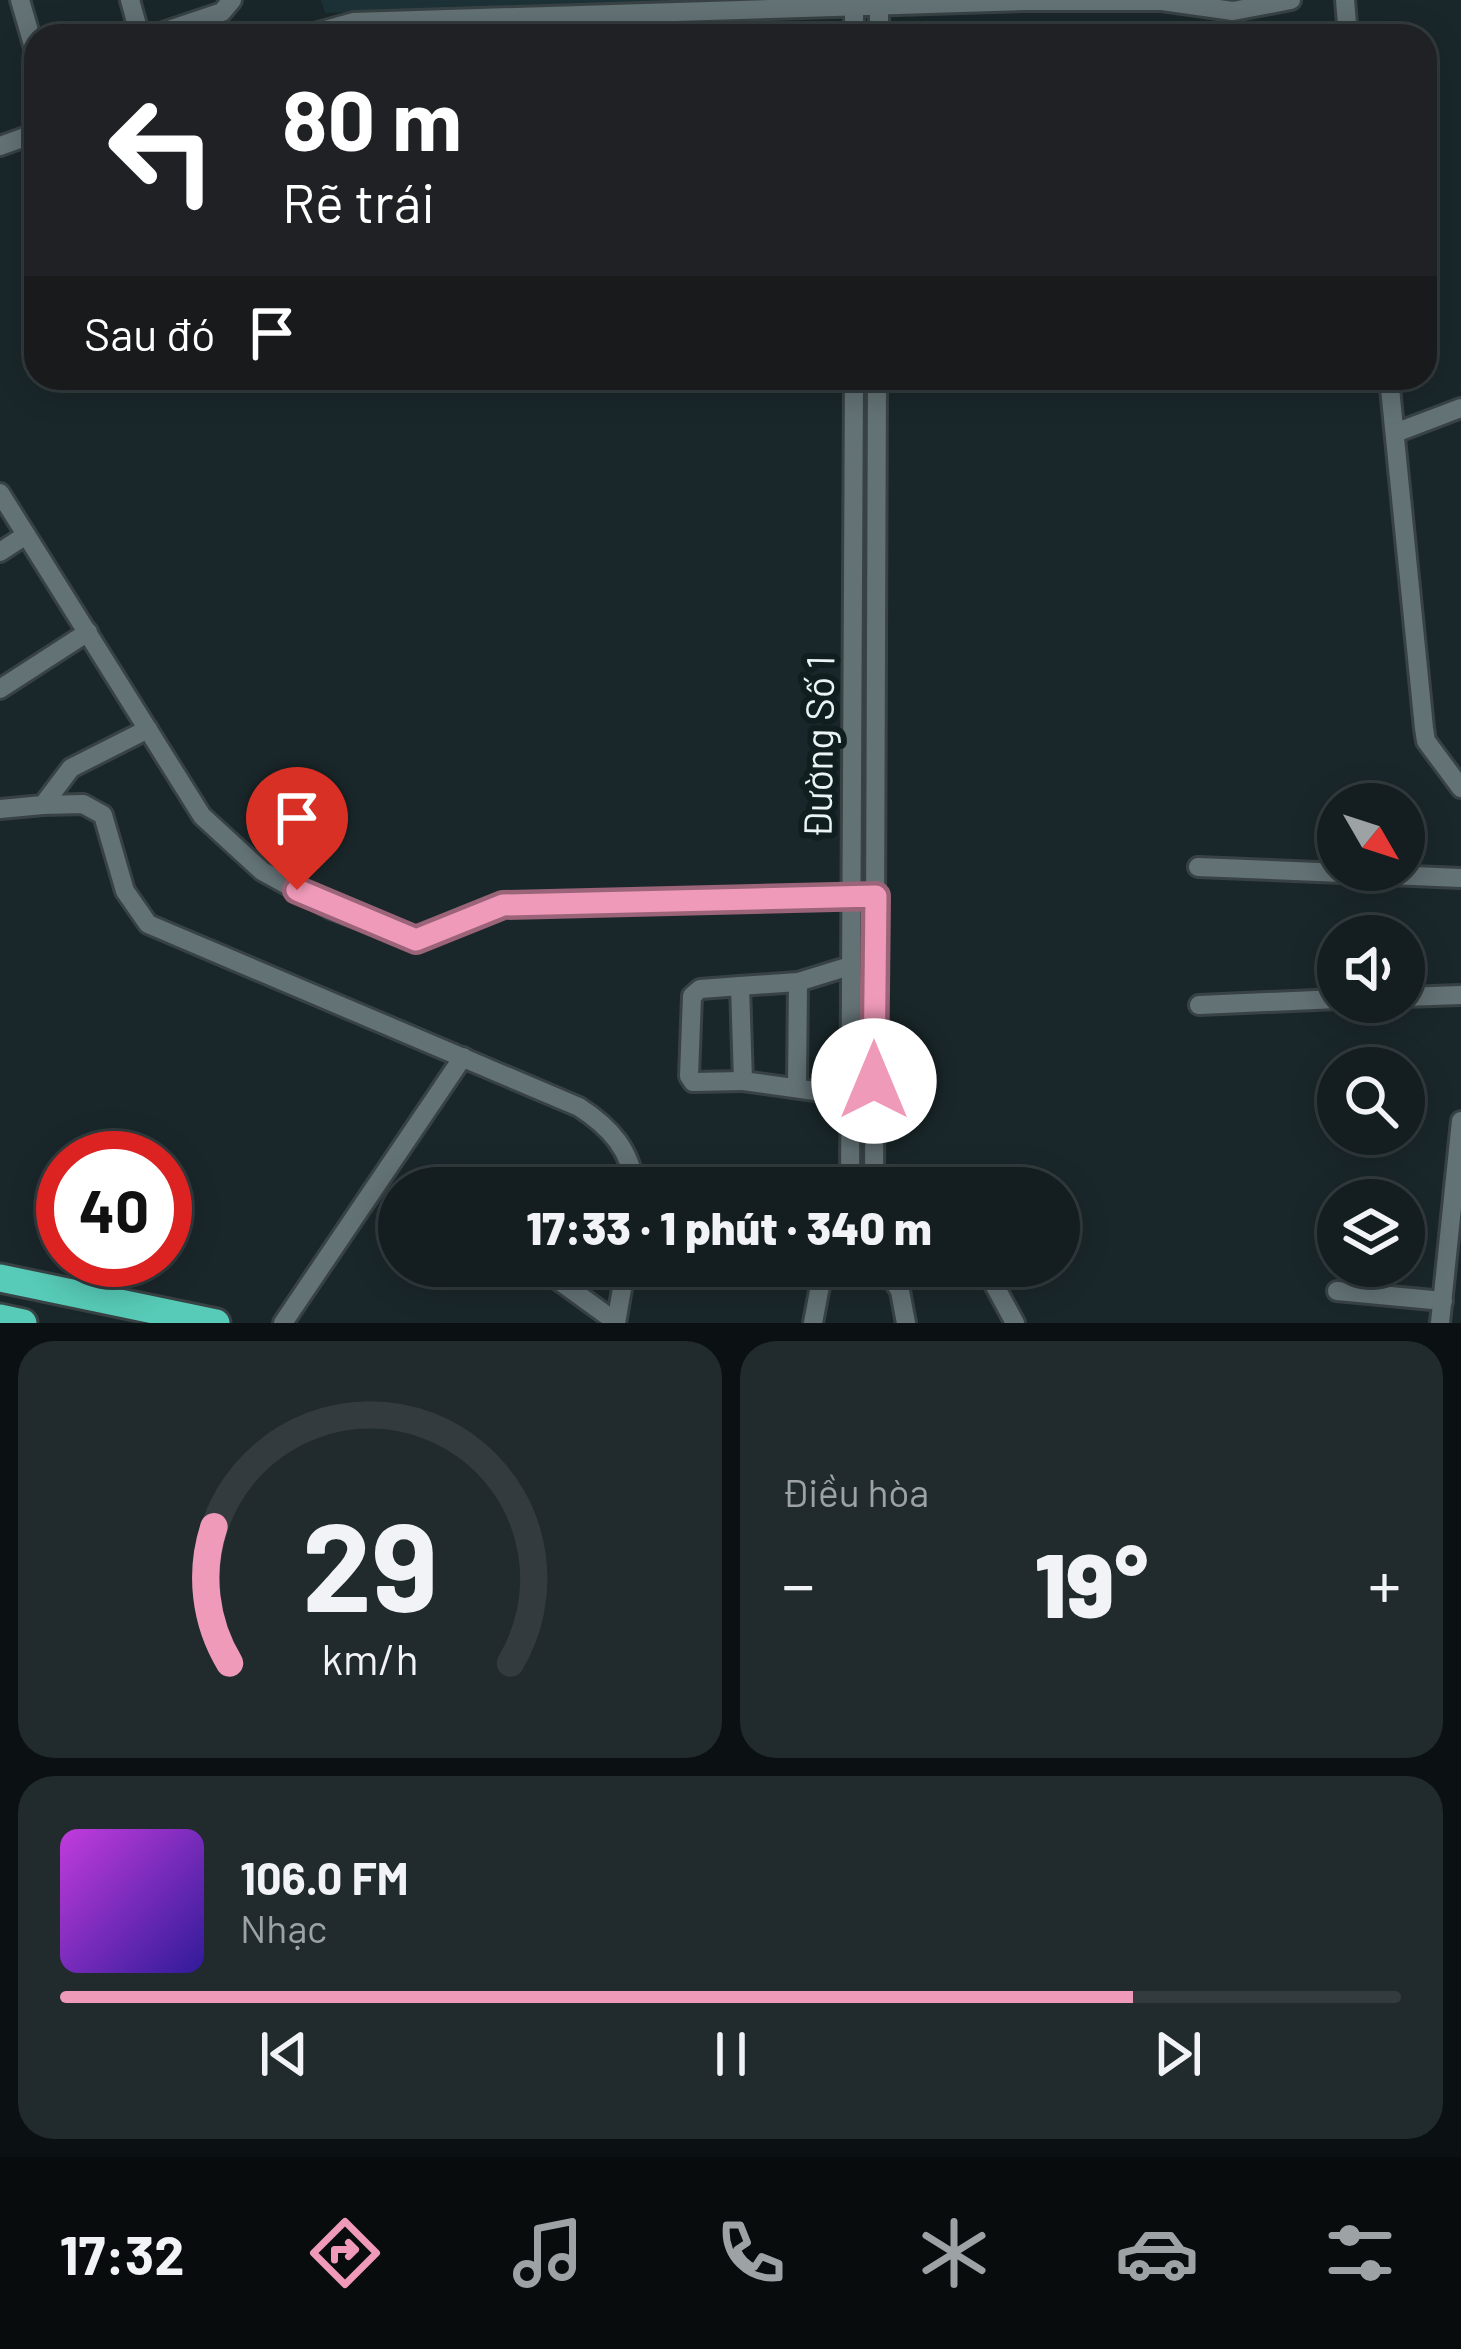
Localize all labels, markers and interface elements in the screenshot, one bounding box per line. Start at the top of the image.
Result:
text: 80 m [282,67,462,168]
icon: left [84,72,240,228]
text: Rẽ trái [282,169,435,234]
icon: arrive [239,300,305,366]
text: Sau đó [84,306,215,360]
street label: Đường Số 1 [792,655,843,839]
pin [246,767,348,890]
north arrow [1317,783,1425,891]
map controls [1317,783,1425,1287]
icon: arrive [264,785,330,851]
button: sound [1317,915,1425,1023]
position arrow [811,1018,937,1144]
button: search [1317,1047,1425,1155]
speed limit sign: 40 [36,1131,192,1287]
button: layers [1317,1179,1425,1287]
text: 17:33 · 1 phút · 340 m [526,1200,932,1254]
text: Điều hòa [782,1468,929,1515]
text: 29 [302,1487,438,1637]
text: 19° [1034,1528,1148,1636]
text: − [782,1543,815,1622]
text: + [1368,1543,1401,1622]
text: km/h [321,1631,418,1683]
text: 106.0 FM [240,1850,409,1904]
text: Nhạc [240,1904,327,1951]
icon: previous [251,2021,317,2087]
icon: pause [698,2021,764,2087]
icon: next [1145,2021,1211,2087]
icon: directions [303,2211,387,2295]
icon: music [506,2211,590,2295]
icon: phone [709,2211,793,2295]
icon: climate [912,2211,996,2295]
icon: car [1115,2211,1199,2295]
icon: filters [1318,2211,1402,2295]
text: 17:32 [59,2221,184,2286]

